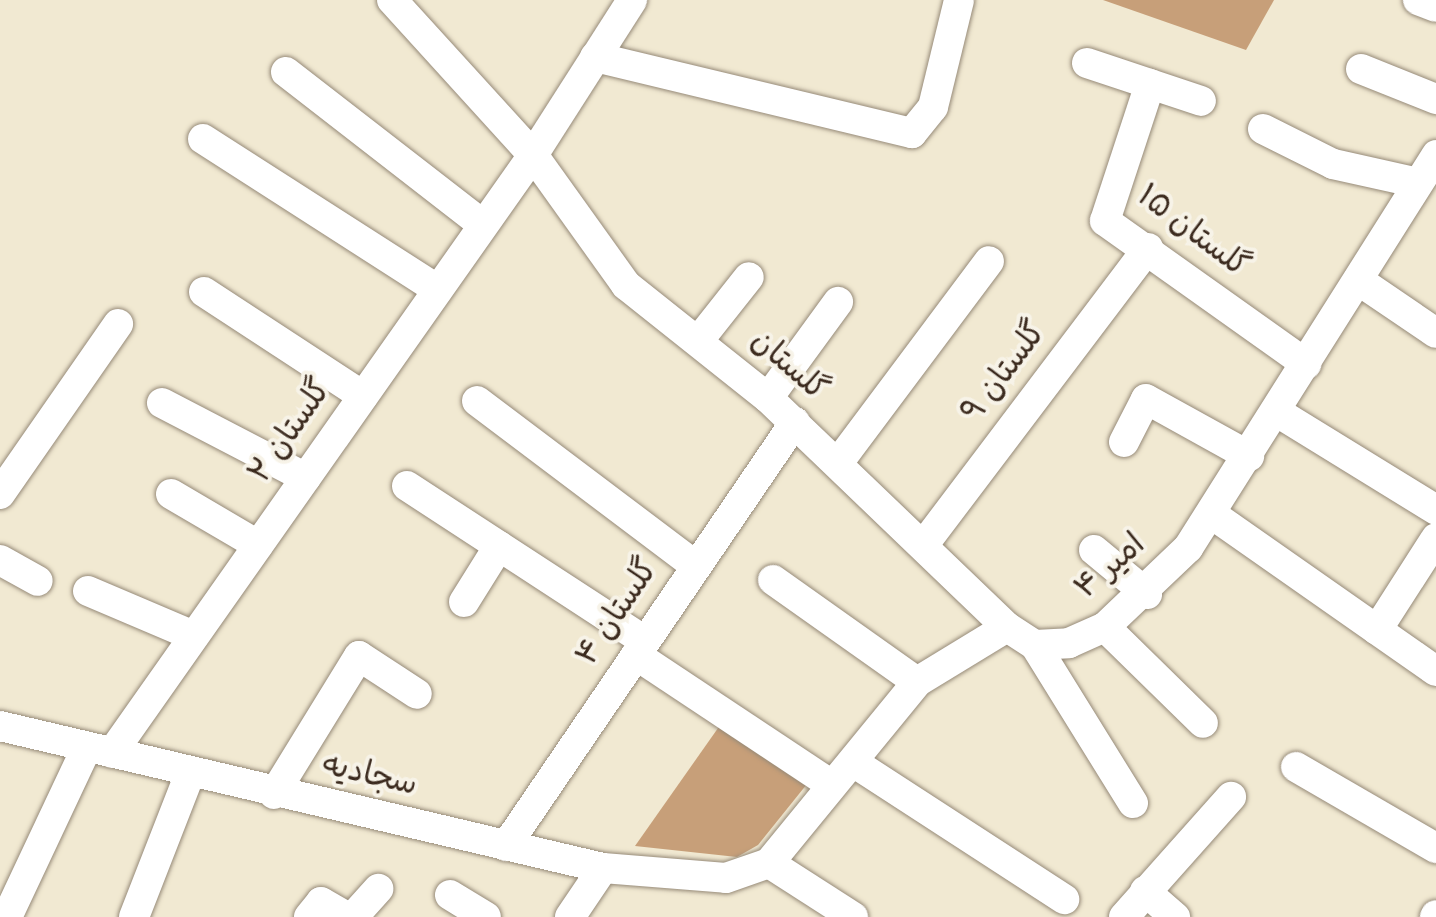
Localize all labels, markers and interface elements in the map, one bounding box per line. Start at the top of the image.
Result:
street label: گلستان ۱۵ [1127,179,1255,289]
street label: گلستان ۹ [956,316,1058,432]
street label: گلستان [741,324,833,412]
street label: گلستان ۲ [243,373,343,493]
street label: امیر ۴ [1069,528,1155,610]
street label: گلستان ۴ [570,553,670,675]
street label: سجادیه [318,748,420,808]

